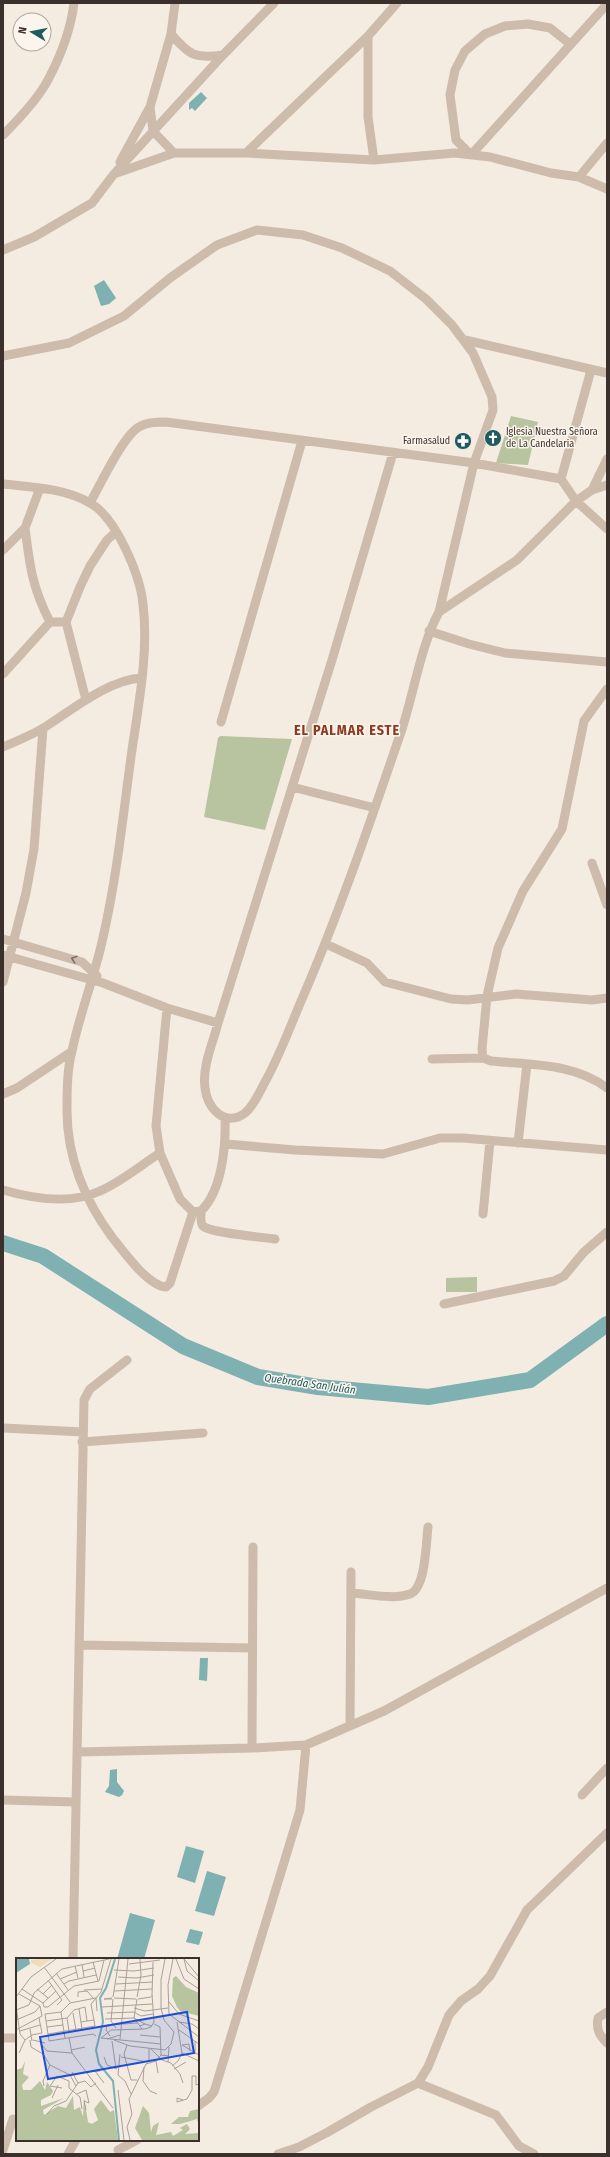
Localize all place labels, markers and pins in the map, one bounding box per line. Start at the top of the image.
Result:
place label: Iglesia Nuestra Señora de La Candelaria [506,426,598,450]
church icon: Iglesia Nuestra Señora de La Candelaria [483,428,503,448]
pharmacy icon: Farmasalud [453,431,473,451]
place label: Farmasalud [403,435,450,447]

